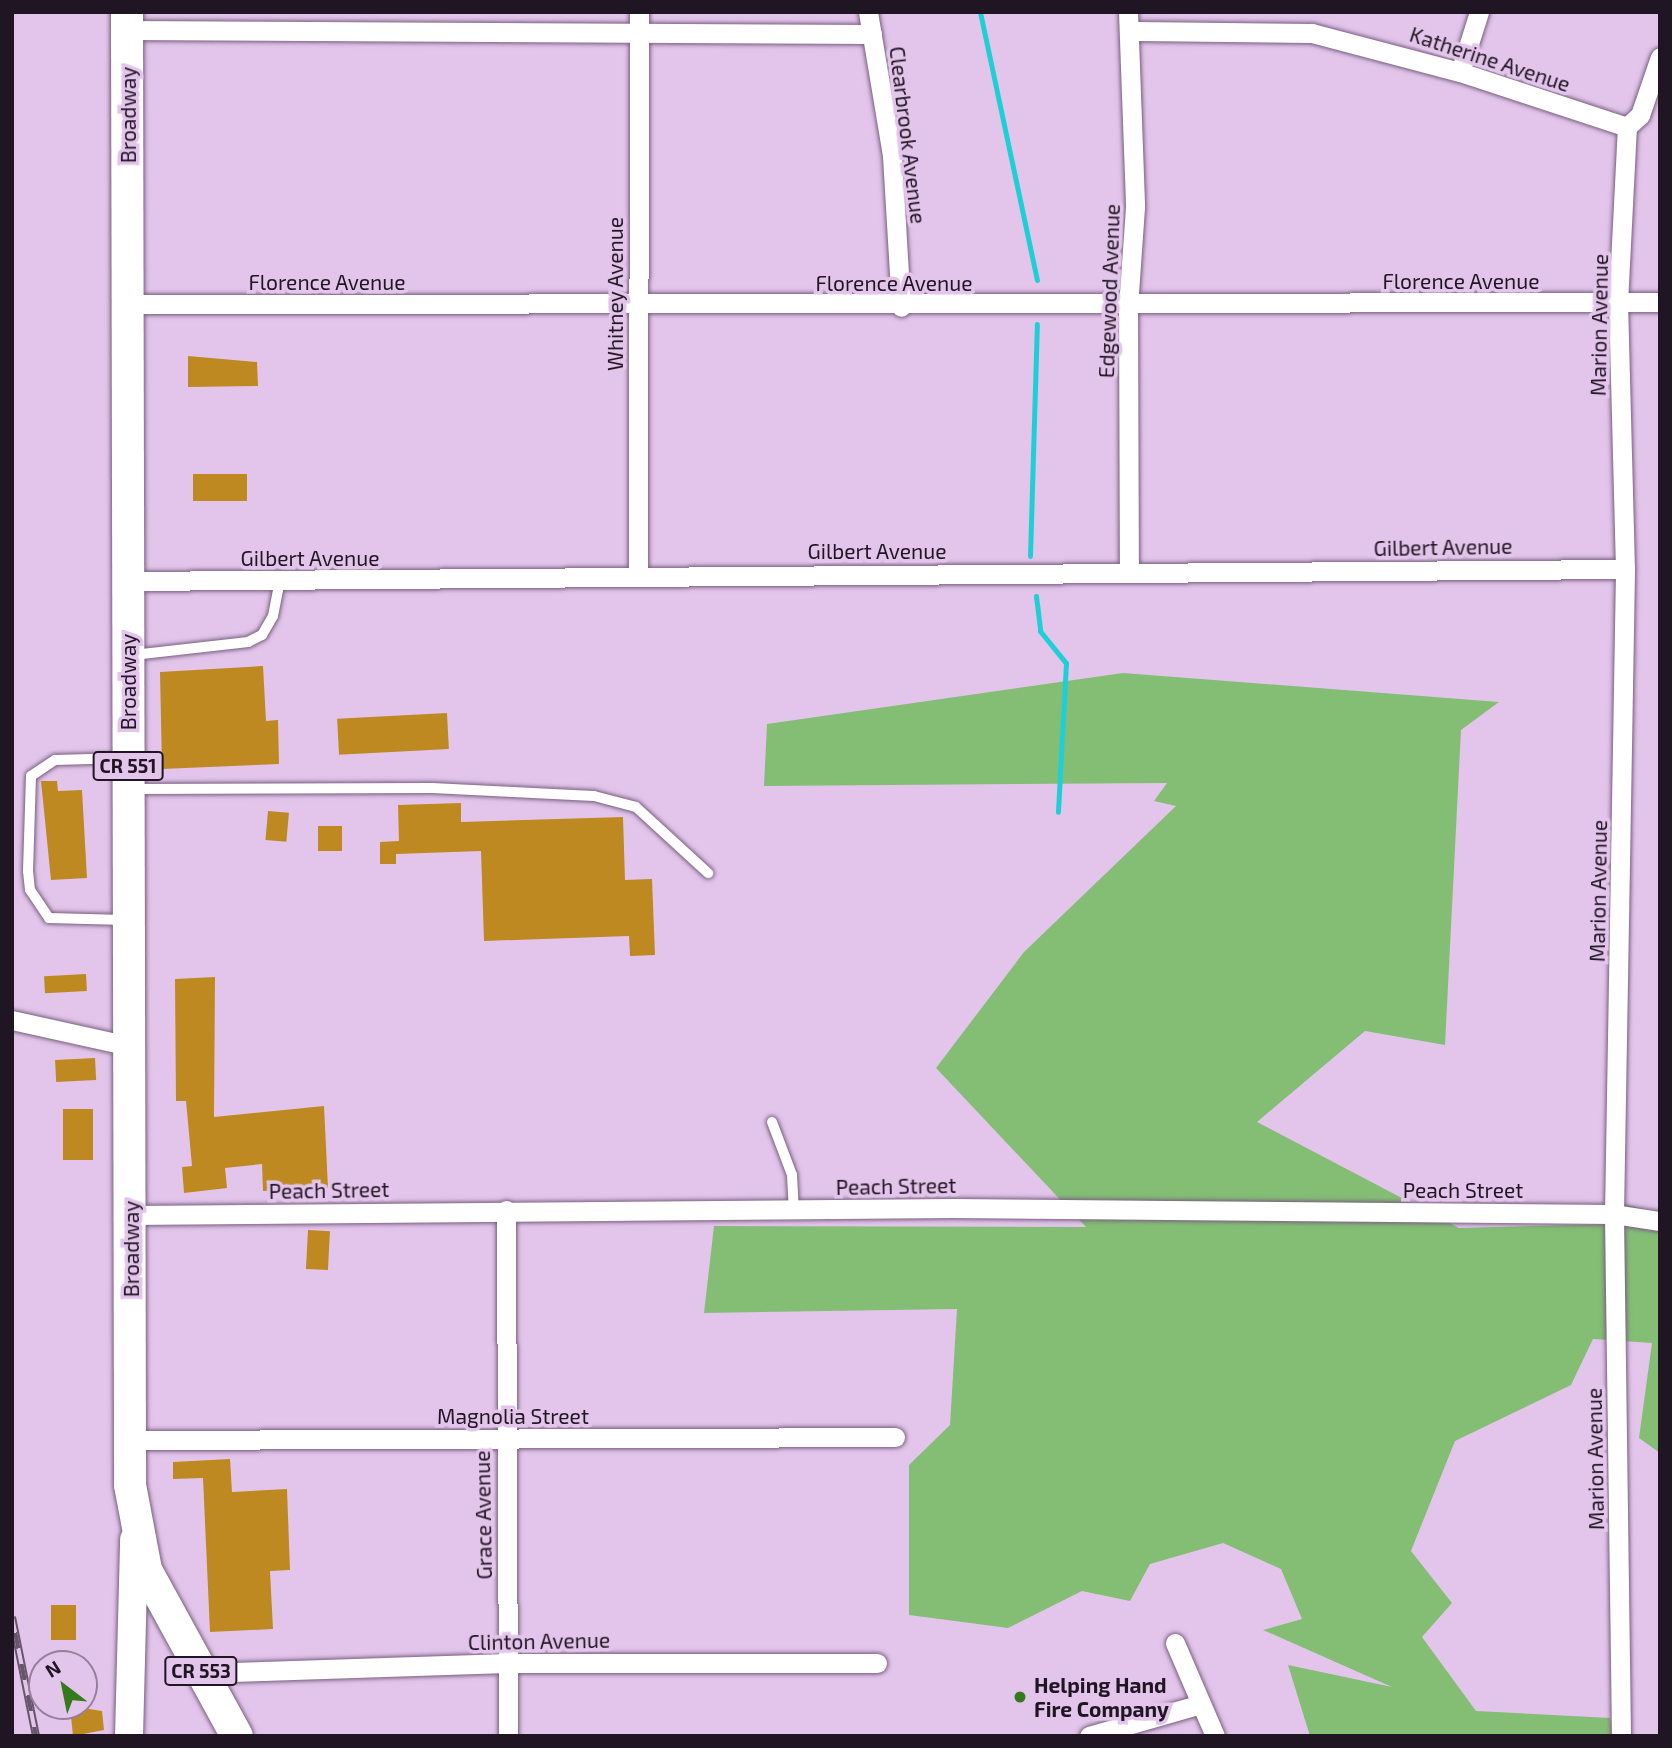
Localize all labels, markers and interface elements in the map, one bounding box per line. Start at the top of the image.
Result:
street label: Katherine Avenue [1406,21,1574,97]
street label: Clearbrook Avenue [885,45,931,225]
street label: Broadway [115,67,141,163]
street label: Edgewood Avenue [1093,203,1125,379]
street label: Whitney Avenue [602,217,628,371]
street label: Marion Avenue [1585,253,1613,397]
street label: Florence Avenue [1382,268,1540,294]
street label: Florence Avenue [248,269,406,295]
street label: Florence Avenue [815,270,973,296]
street label: Gilbert Avenue [1373,533,1513,561]
street label: Gilbert Avenue [807,538,947,564]
street label: Gilbert Avenue [240,545,380,571]
street label: Broadway [115,634,141,730]
road number: CR 551 [91,750,165,782]
street label: Marion Avenue [1584,819,1612,963]
street label: Peach Street [835,1172,957,1200]
street label: Peach Street [268,1176,390,1204]
street label: Peach Street [1403,1177,1523,1203]
street label: Broadway [118,1201,144,1297]
street label: Marion Avenue [1581,1387,1609,1531]
street label: Magnolia Street [437,1403,589,1429]
street label: Grace Avenue [469,1450,497,1580]
street label: Clinton Avenue [467,1627,611,1655]
north arrow [28,1650,98,1720]
text: N [41,1655,65,1682]
road number: CR 553 [164,1656,238,1686]
place label: Helping Hand Fire Company [1034,1672,1169,1722]
marker: Helping Hand Fire Company [1012,1689,1028,1705]

